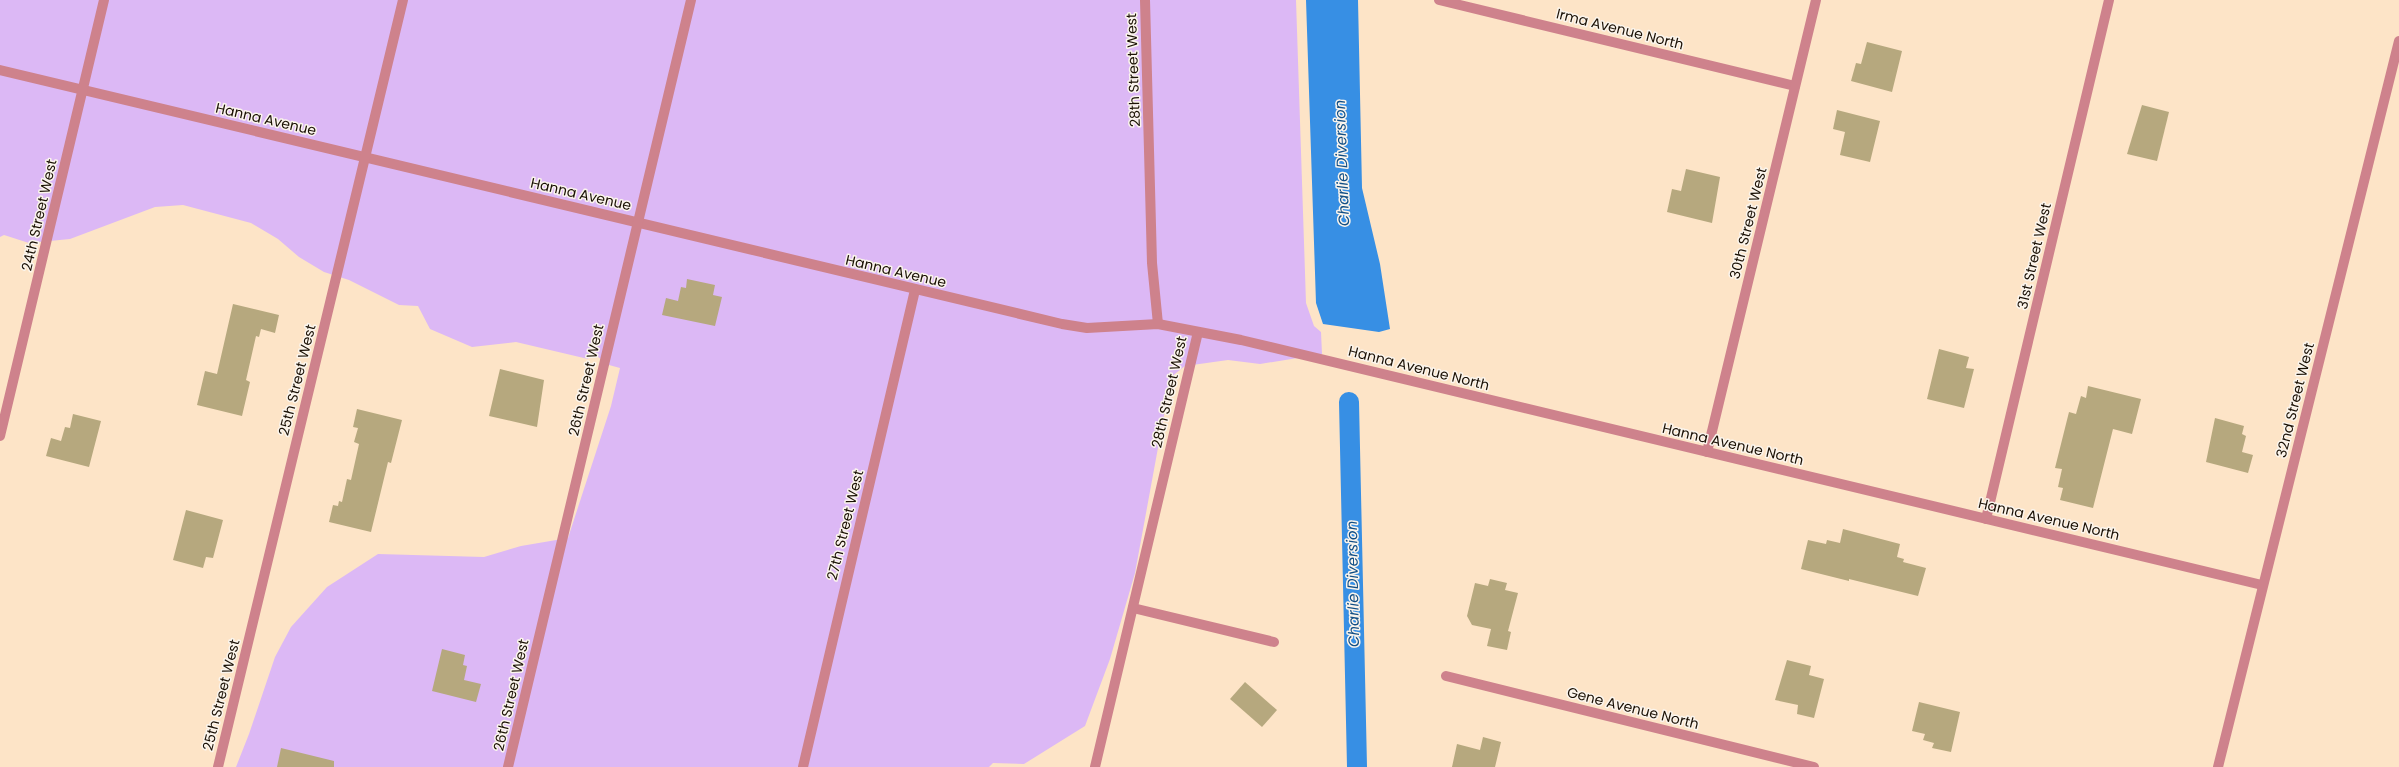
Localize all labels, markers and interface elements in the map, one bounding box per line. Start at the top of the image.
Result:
street label: Irma Avenue North [1554,3,1686,55]
street label: 28th Street West [1121,13,1145,127]
street label: Hanna Avenue [214,98,319,140]
water label: Charlie Diversion [1329,99,1354,227]
street label: 24th Street West [16,157,62,273]
street label: 30th Street West [1724,165,1772,281]
street label: Hanna Avenue [529,173,634,215]
street label: 31st Street West [2012,201,2056,311]
street label: Hanna Avenue [844,250,949,292]
street label: 25th Street West [273,322,321,438]
street label: 26th Street West [563,322,609,438]
street label: 28th Street West [1146,334,1192,450]
street label: 32nd Street West [2271,340,2319,460]
street label: Hanna Avenue North [1346,341,1492,395]
street label: Hanna Avenue North [1660,418,1806,470]
street label: 27th Street West [822,468,868,582]
street label: Hanna Avenue North [1976,493,2122,545]
water label: Charlie Diversion [1341,521,1364,647]
street label: 25th Street West [197,637,245,753]
street label: 26th Street West [488,637,534,753]
street label: Gene Avenue North [1565,682,1701,734]

